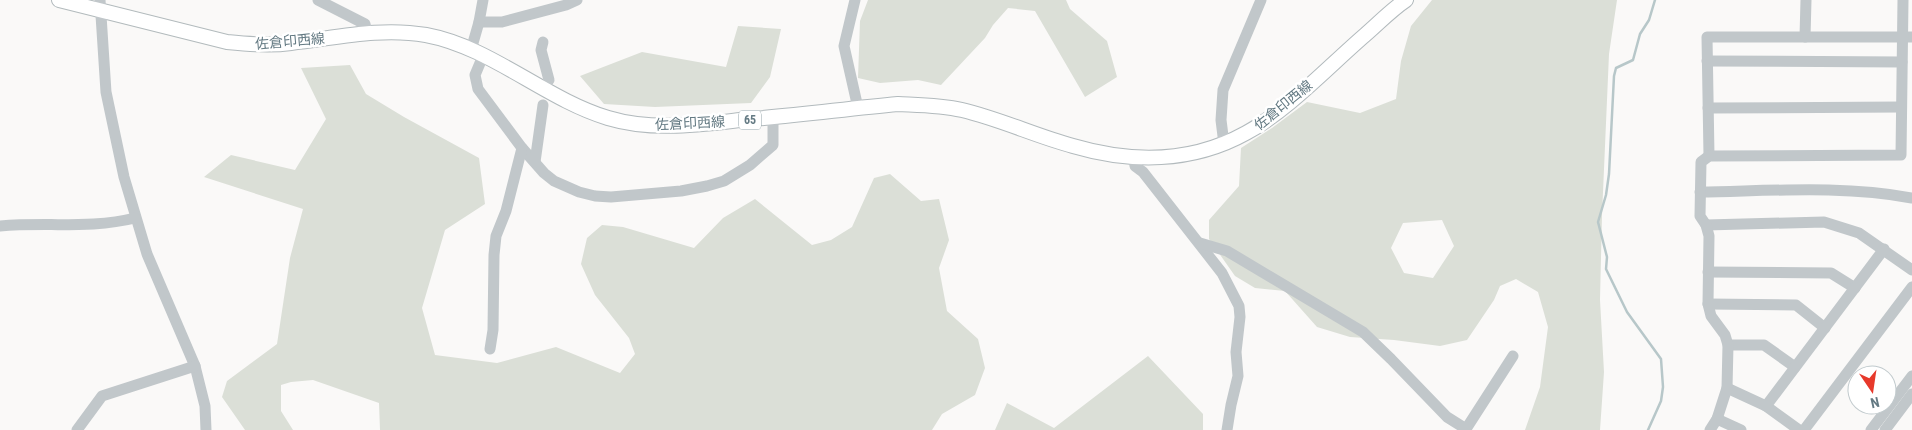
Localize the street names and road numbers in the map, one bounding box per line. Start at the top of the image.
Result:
street label: 佐倉印西線 [254,30,326,52]
street label: 佐倉印西線 [1251,77,1315,133]
road number: 65 [739,110,761,130]
street label: 佐倉印西線 [655,113,725,133]

